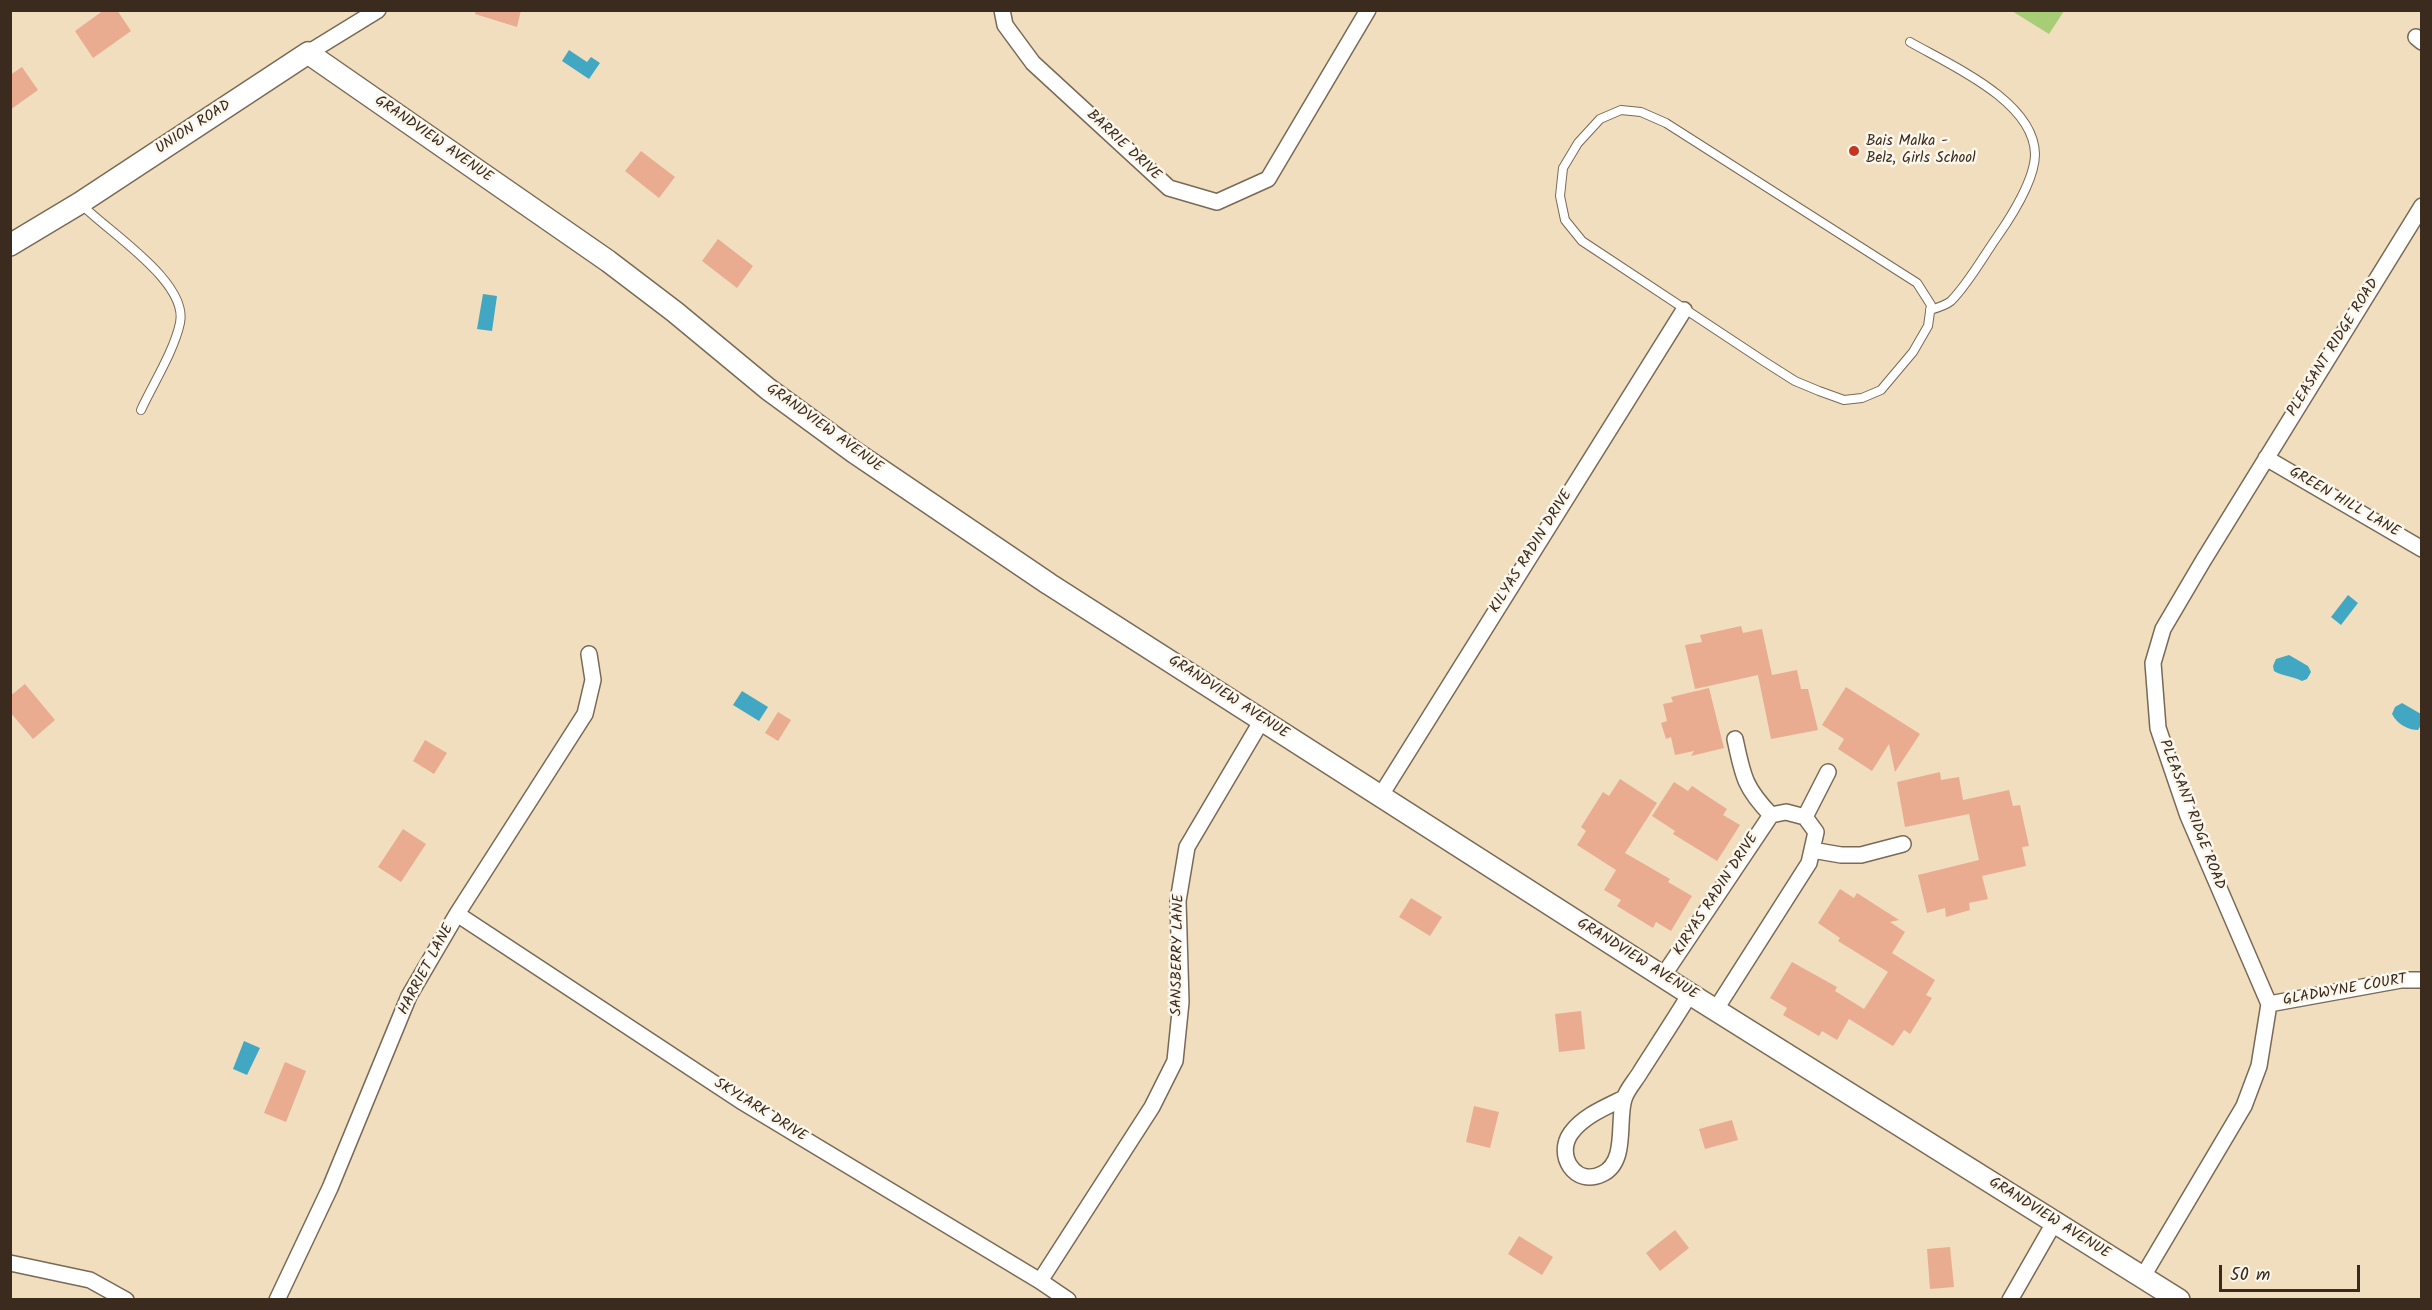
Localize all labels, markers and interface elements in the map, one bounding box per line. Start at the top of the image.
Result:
street label: GRANDVIEW AVENUE [371,93,495,187]
street label: UNION ROAD [153,97,235,159]
street label: BARRIE DRIVE [1082,107,1164,185]
place label: Bais Malka - Belz, Girls School [1866,133,1976,168]
marker: Bais Malka - Belz, Girls School [1847,144,1861,158]
street label: PLEASANT RIDGE ROAD [2284,276,2384,420]
street label: GRANDVIEW AVENUE [762,381,886,477]
street label: GREEN HILL LANE [2285,464,2403,542]
street label: KILYAS RADIN DRIVE [1487,487,1577,617]
street label: GRANDVIEW AVENUE [1164,652,1292,744]
street label: PLEASANT RIDGE ROAD [2154,737,2228,893]
street label: KIRYAS RADIN DRIVE [1671,830,1763,960]
street label: SANSBERRY LANE [1169,894,1189,1016]
street label: GRANDVIEW AVENUE [1573,915,1701,1005]
street label: HARRIET LANE [395,921,459,1019]
street label: GLADWYNE COURT [2282,971,2408,1011]
street label: SKYLARK DRIVE [710,1075,810,1147]
street label: GRANDVIEW AVENUE [1985,1174,2113,1264]
scale bar [2222,1253,2363,1291]
text: 50 m [2230,1261,2270,1290]

